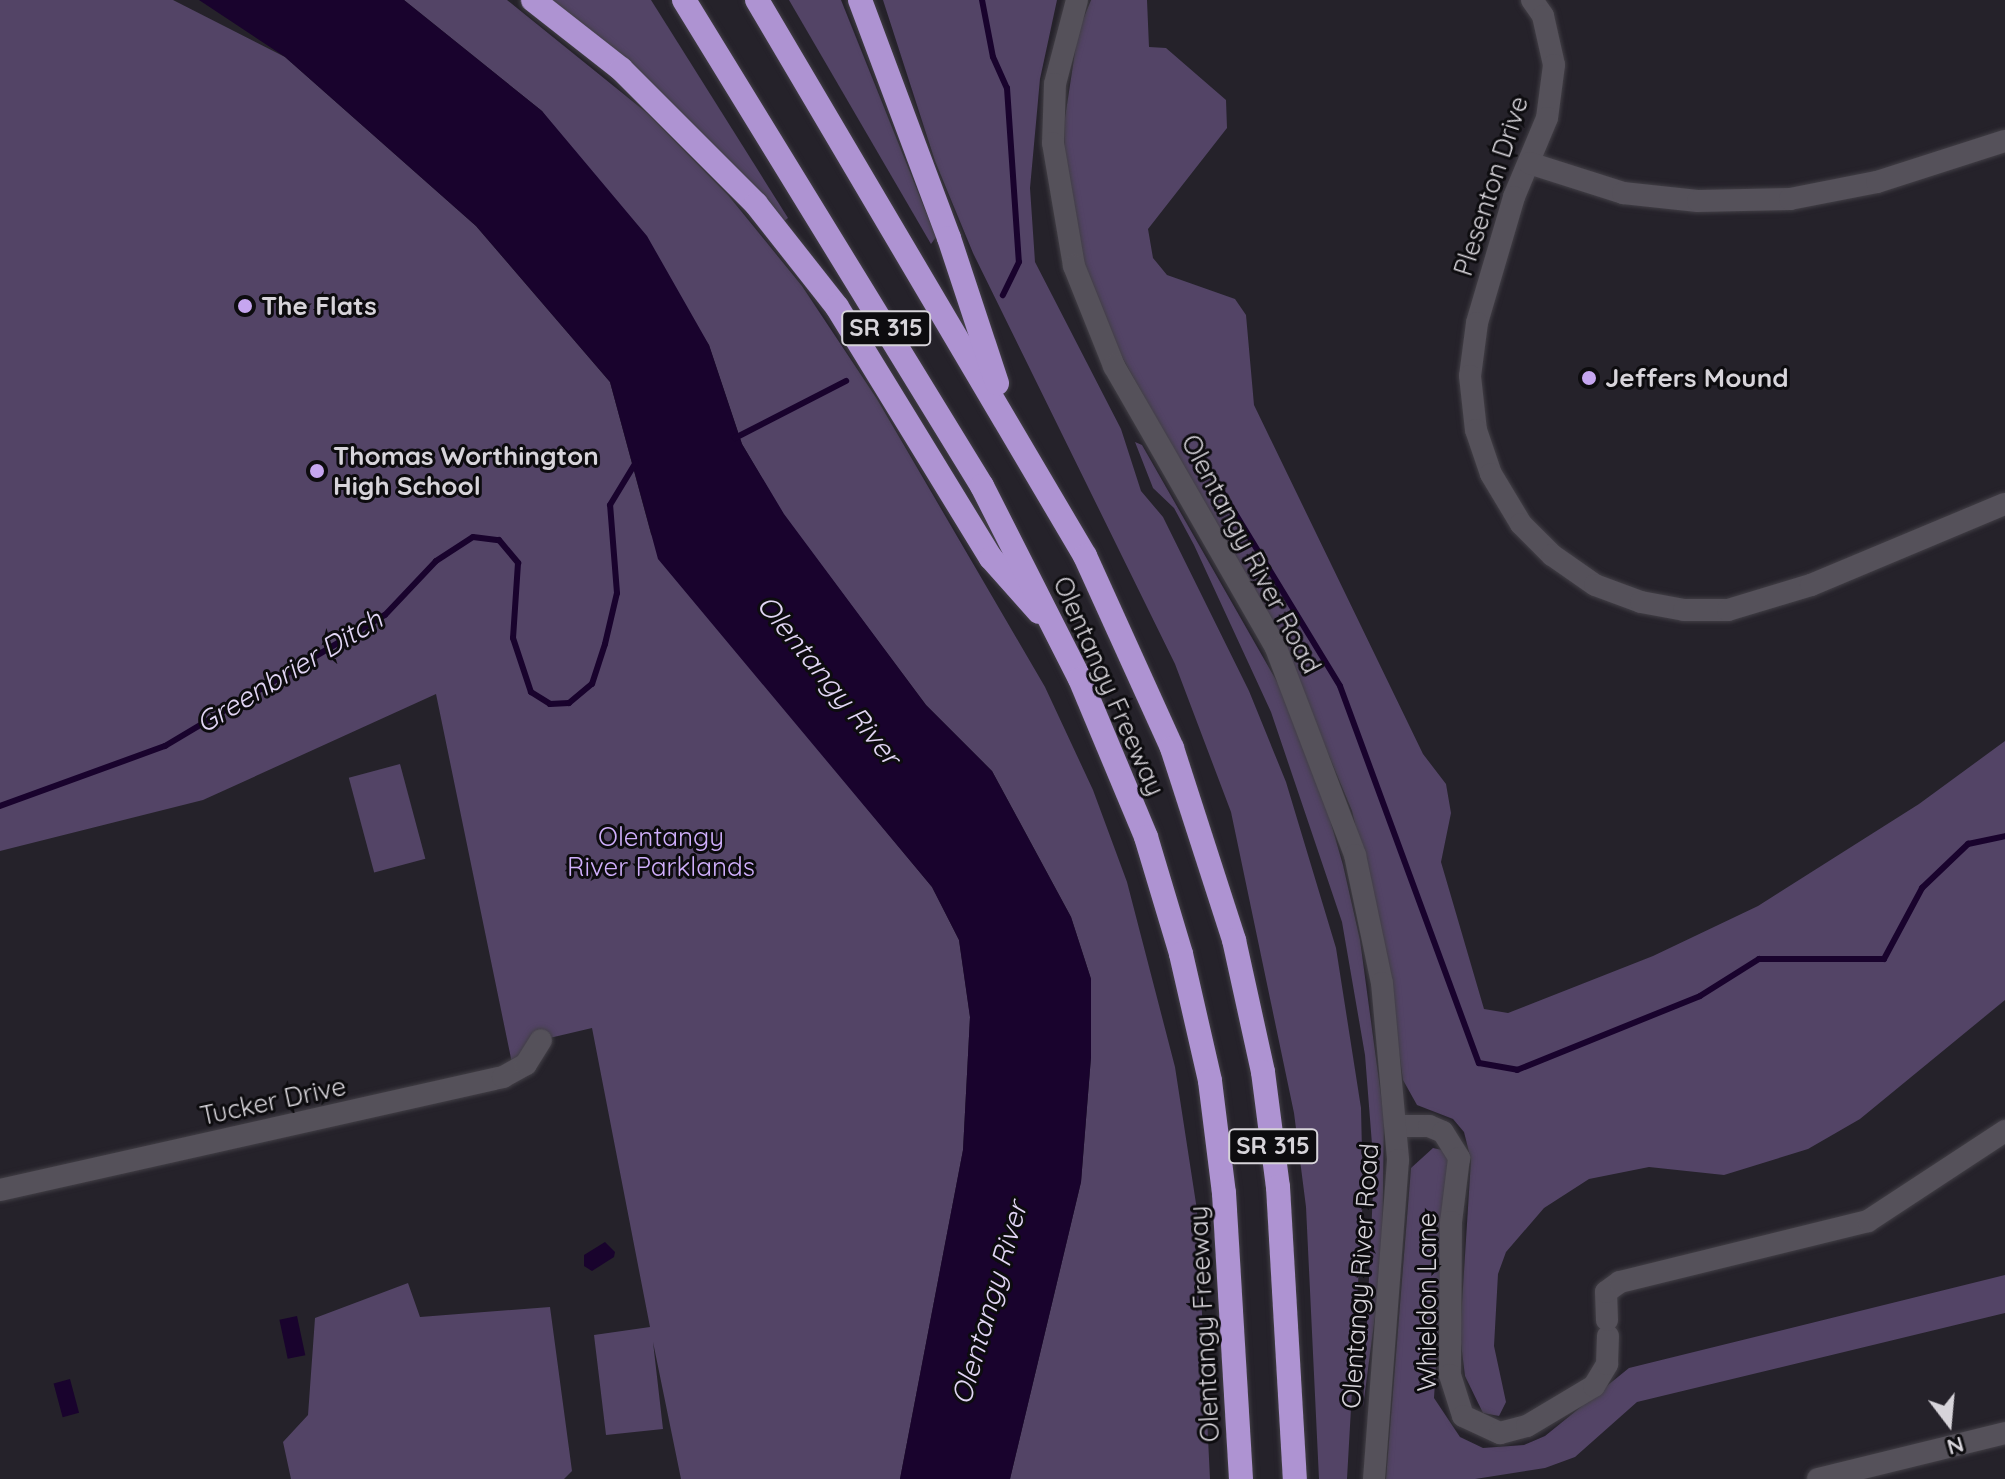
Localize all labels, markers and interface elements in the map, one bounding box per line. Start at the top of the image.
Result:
street label: Plesenton Drive [1447,92,1535,280]
place label: The Flats [261,290,377,322]
marker: The Flats [236,297,254,315]
road number: SR 315 [840,308,932,348]
place label: Jeffers Mound [1605,362,1788,394]
marker: Jeffers Mound [1580,369,1598,387]
street label: Olentangy River Road [1175,429,1327,679]
place label: Thomas Worthington High School [333,440,599,502]
marker: Thomas Worthington High School [308,462,326,480]
street label: Olentangy Freeway [1047,572,1171,800]
water label: Olentangy River [750,588,908,772]
water label: Greenbrier Ditch [190,602,388,740]
park label: Olentangy River Parklands [567,821,755,882]
street label: Tucker Drive [197,1070,349,1132]
road number: SR 315 [1227,1126,1319,1166]
street label: Olentangy River Road [1335,1142,1385,1410]
water label: Olentangy River [944,1198,1034,1408]
street label: Olentangy Freeway [1182,1205,1226,1443]
street label: Whieldon Lane [1411,1213,1443,1391]
north arrow [1909,1383,1989,1463]
text: N [1944,1430,1967,1462]

